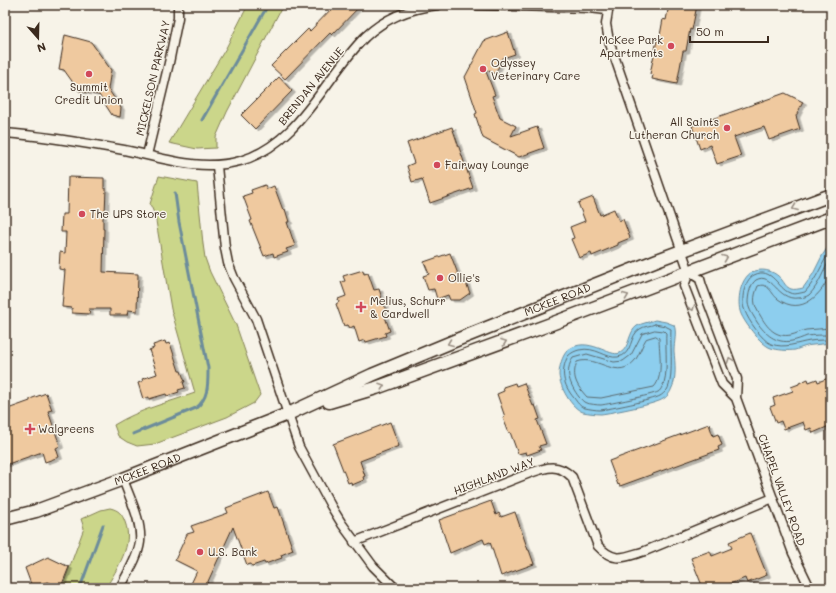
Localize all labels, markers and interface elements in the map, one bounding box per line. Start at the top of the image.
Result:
north arrow [18,18,58,58]
scale bar [690,18,768,44]
street label: MICKELSON PARKWAY [132,19,173,137]
text: 50 m [696,23,724,39]
place label: McKee Park Apartments [599,32,663,60]
text: N [35,39,48,56]
marker: McKee Park Apartments [666,41,676,51]
street label: BRENDAN AVENUE [275,44,347,128]
place label: Odyssey Veterinary Care [491,55,580,83]
marker: Odyssey Veterinary Care [478,64,488,74]
marker: Summit Credit Union [84,69,94,79]
place label: Summit Credit Union [55,79,123,107]
place label: All Saints Lutheran Church [629,114,719,142]
marker: All Saints Lutheran Church [722,123,732,133]
place label: Fairway Lounge [445,157,529,172]
marker: Fairway Lounge [432,160,442,170]
one-way arrow [791,204,798,212]
place label: The UPS Store [90,206,167,221]
marker: The UPS Store [77,209,87,219]
one-way arrow [722,254,729,262]
place label: Ollie's [448,270,480,285]
marker: Ollie's [435,273,445,283]
street label: MCKEE ROAD [522,279,593,319]
place label: Melius, Schurr & Cardwell [370,293,446,321]
one-way arrow [622,293,629,301]
marker: Melius, Schurr & Cardwell [355,301,367,313]
one-way arrow [688,305,696,312]
one-way arrow [447,338,454,346]
one-way arrow [500,338,507,346]
one-way arrow [726,357,734,364]
one-way arrow [378,382,385,390]
place label: Walgreens [38,421,94,436]
marker: Walgreens [25,424,35,434]
street label: CHAPEL VALLEY ROAD [755,432,810,548]
street label: MCKEE ROAD [112,449,183,489]
street label: HIGHLAND WAY [451,453,537,498]
place label: U.S. Bank [208,544,257,559]
marker: U.S. Bank [195,547,205,557]

